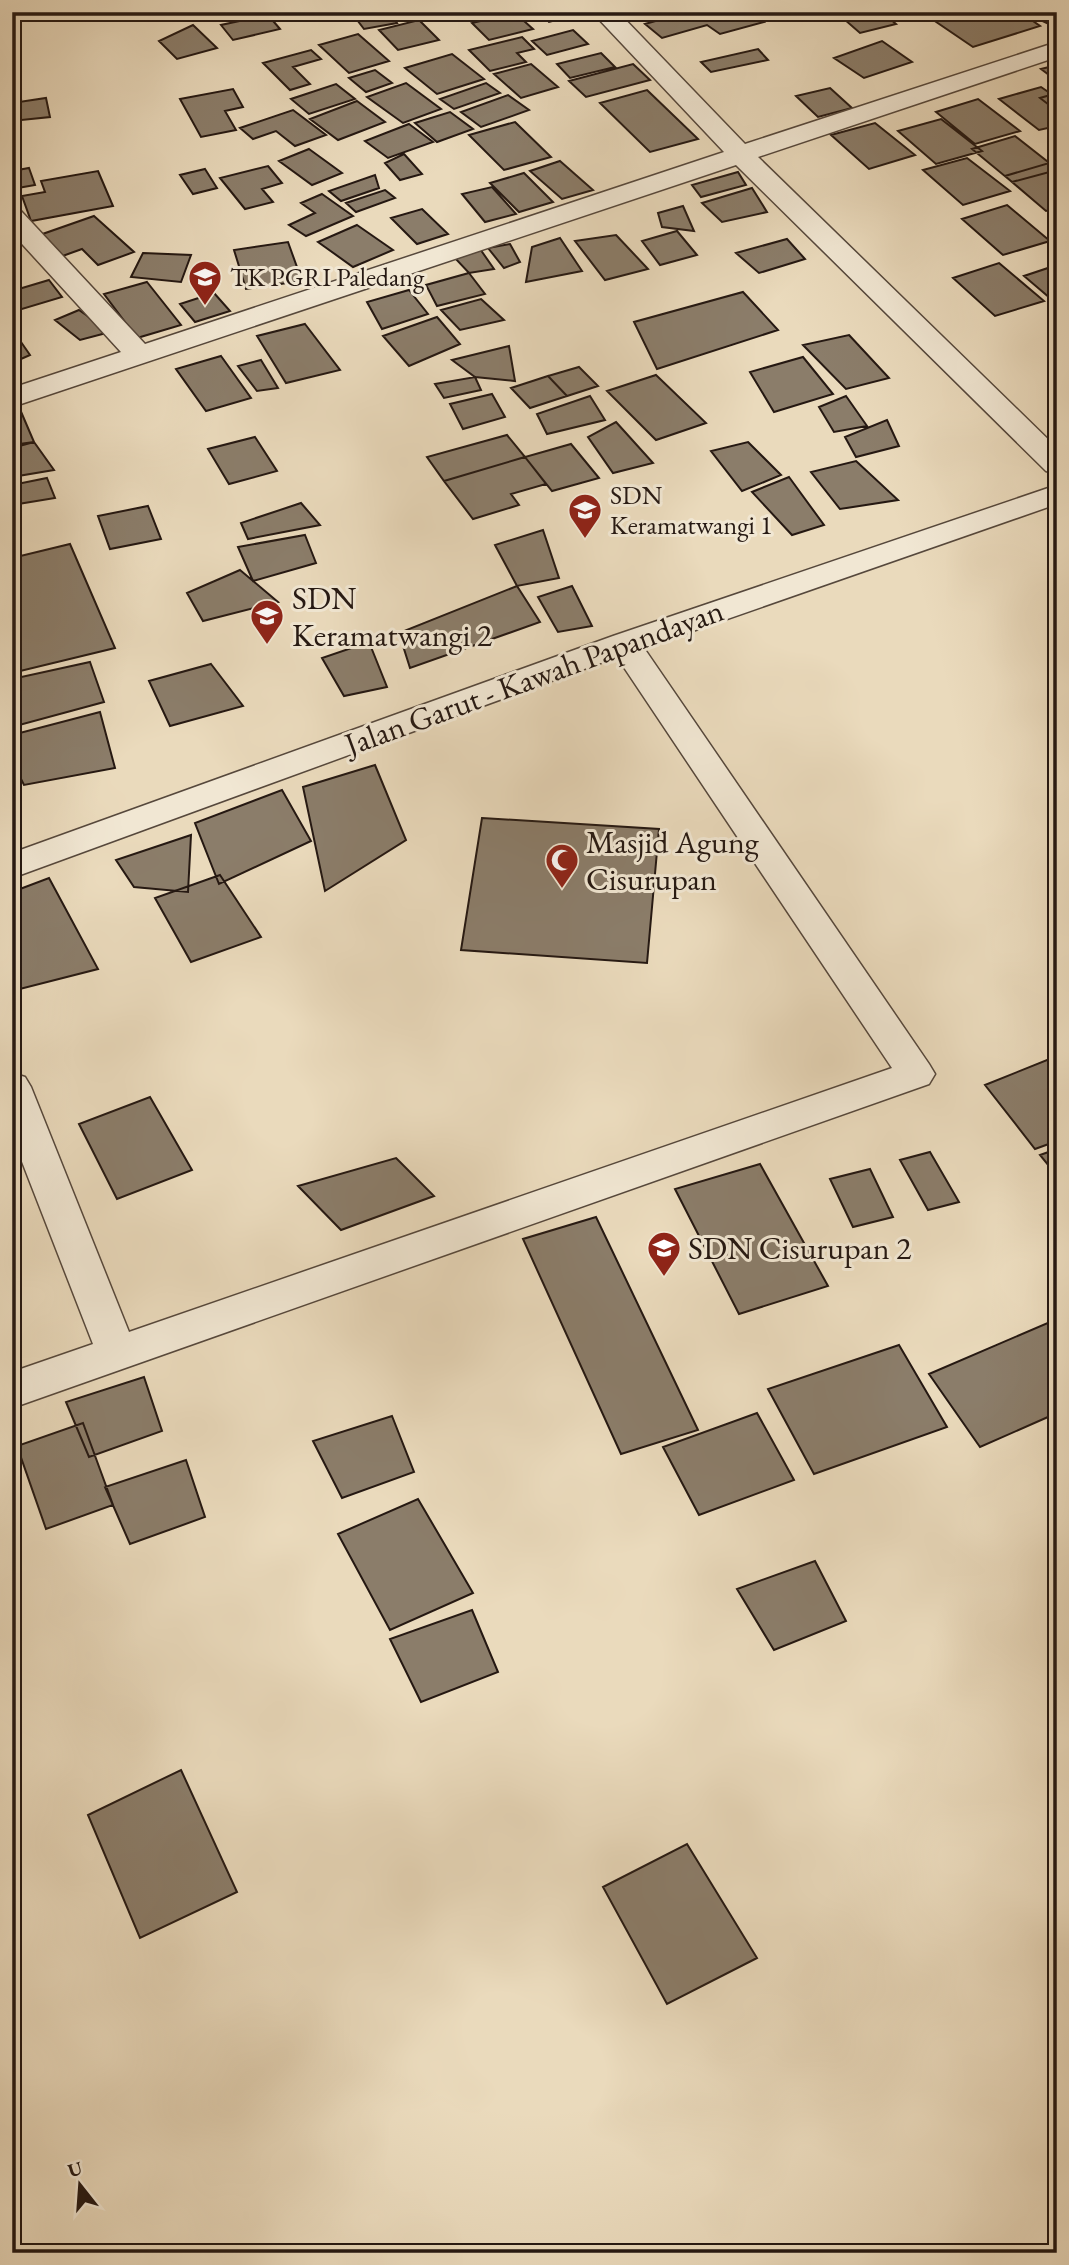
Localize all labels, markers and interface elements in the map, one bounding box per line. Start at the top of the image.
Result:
school or university icon: TK PGRI Paledang [186,258,224,307]
place label: TK PGRI Paledang [230,260,425,294]
place label: SDN Keramatwangi 1 [610,478,773,542]
school or university icon: SDN Keramatwangi 1 [566,491,604,540]
place label: SDN Keramatwangi 2 [292,577,493,656]
street label: Jalan Garut - Kawah Papandayan [336,589,729,766]
school or university icon: SDN Keramatwangi 2 [248,597,286,646]
place label: Masjid Agung Cisurupan [586,821,760,900]
mosque icon: Masjid Agung Cisurupan [543,841,581,890]
place label: SDN Cisurupan 2 [688,1227,912,1269]
school or university icon: SDN Cisurupan 2 [645,1229,683,1278]
north arrow [46,2150,116,2220]
text: U [65,2155,86,2183]

